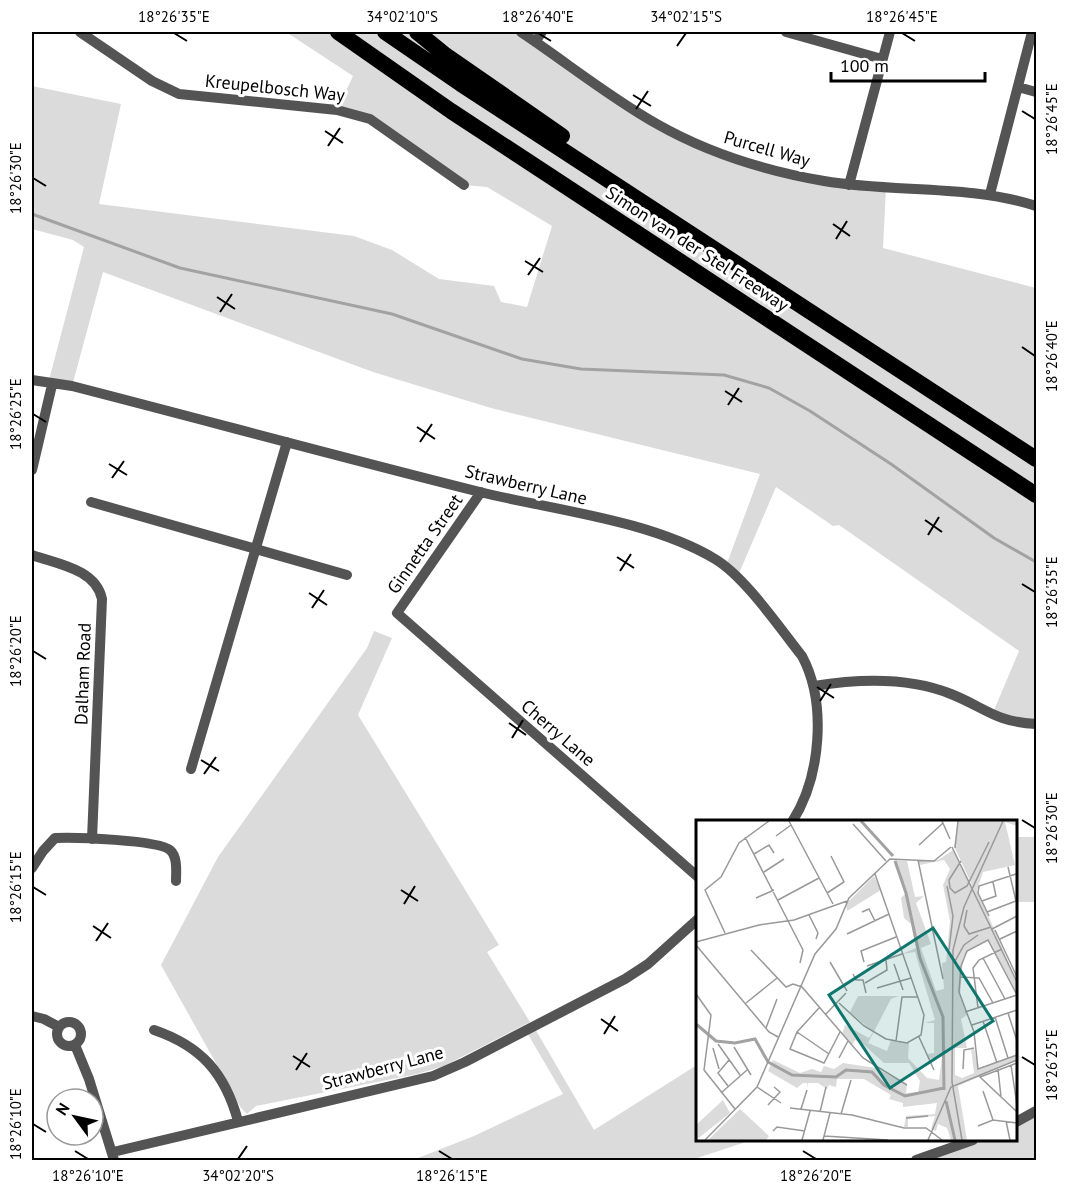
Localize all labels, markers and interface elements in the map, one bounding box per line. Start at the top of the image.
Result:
text: 18°26'35"E [138,7,210,26]
text: 34°02'10"S [366,7,438,26]
text: 18°26'40"E [502,7,574,26]
text: 34°02'15"S [650,7,722,26]
text: 18°26'45"E [866,7,938,26]
scale bar [831,45,986,83]
text: 100 m [840,54,889,77]
street label: Kreupelbosch Way [204,69,347,106]
text: 18°26'45"E [1042,83,1061,155]
street label: Purcell Way [721,125,813,172]
text: 18°26'30"E [6,142,25,214]
street label: Simon van der Stel Freeway [601,181,794,317]
text: 18°26'40"E [1042,320,1061,392]
text: 18°26'25"E [6,378,25,450]
street label: Strawberry Lane [463,459,589,510]
street label: Ginnetta Street [382,489,467,598]
text: 18°26'35"E [1042,556,1061,628]
text: 18°26'20"E [6,615,25,687]
street label: Dalham Road [69,622,96,725]
street label: Cherry Lane [516,694,600,771]
text: 18°26'30"E [1042,792,1061,864]
inset map [696,820,1017,1141]
text: 18°26'15"E [6,851,25,923]
text: 18°26'25"E [1042,1029,1061,1101]
street label: Strawberry Lane [320,1040,446,1095]
north arrow [45,1087,105,1147]
text: 18°26'10"E [6,1088,25,1160]
text: N [51,1099,74,1119]
text: 18°26'10"E [52,1166,124,1185]
text: 34°02'20"S [202,1166,274,1185]
text: 18°26'15"E [416,1166,488,1185]
text: 18°26'20"E [780,1166,852,1185]

